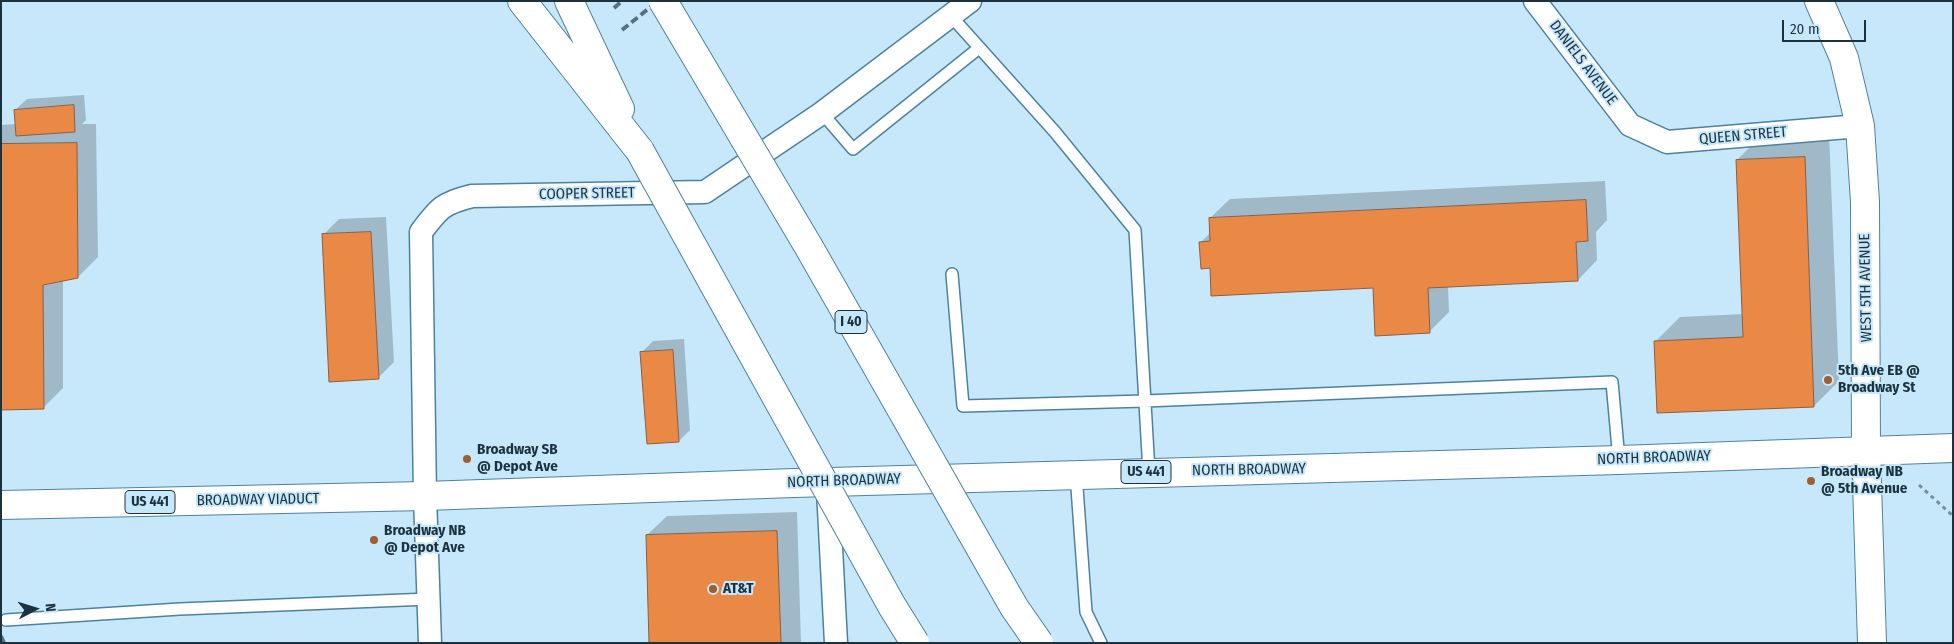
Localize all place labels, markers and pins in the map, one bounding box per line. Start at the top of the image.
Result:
place label: 5th Ave EB @ Broadway St [1838,362,1920,397]
marker: 5th Ave EB @ Broadway St [1822,374,1834,386]
place label: Broadway SB @ Depot Ave [477,441,558,476]
marker: Broadway SB @ Depot Ave [461,453,473,465]
place label: Broadway NB @ 5th Avenue [1821,463,1907,498]
marker: Broadway NB @ 5th Avenue [1805,475,1817,487]
place label: Broadway NB @ Depot Ave [384,522,466,557]
marker: Broadway NB @ Depot Ave [368,534,380,546]
place label: AT&T [723,580,754,598]
marker: AT&T [707,583,719,595]

